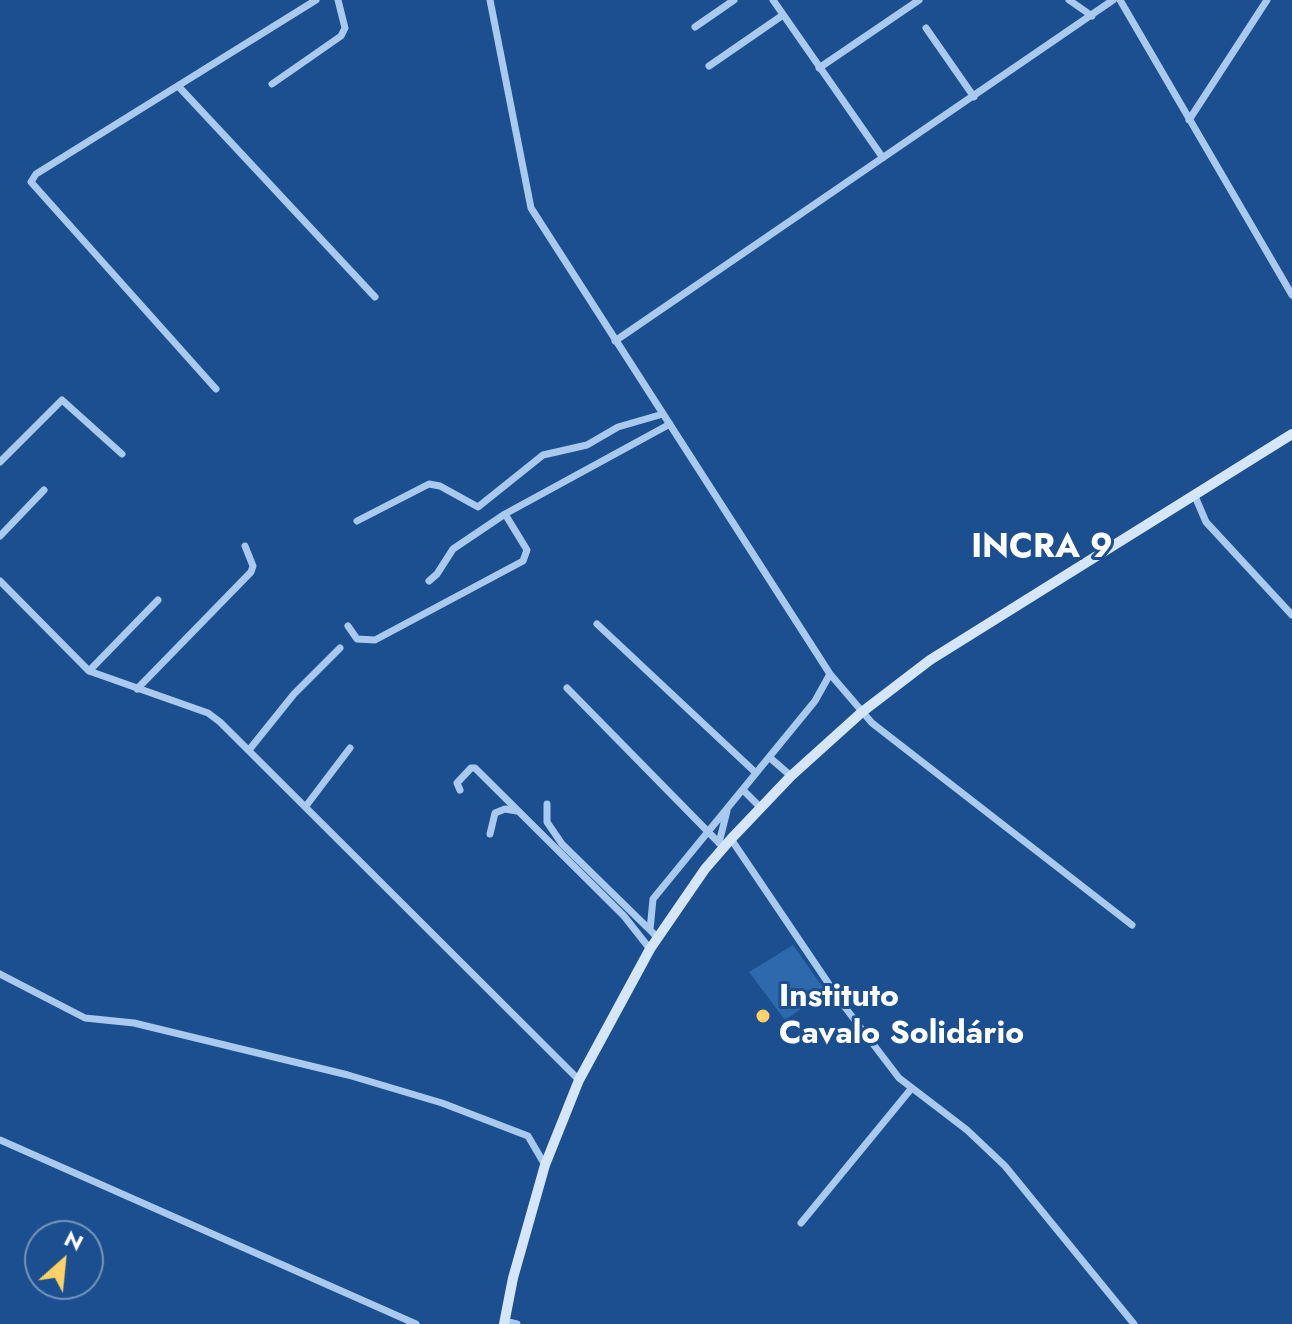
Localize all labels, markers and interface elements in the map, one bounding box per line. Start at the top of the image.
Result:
district label: INCRA 9 [971,529,1113,569]
place label: Instituto Cavalo Solidário [779,979,1024,1054]
marker: Instituto Cavalo Solidário [754,1007,772,1025]
north arrow [24,1220,104,1300]
text: N [59,1222,89,1259]

